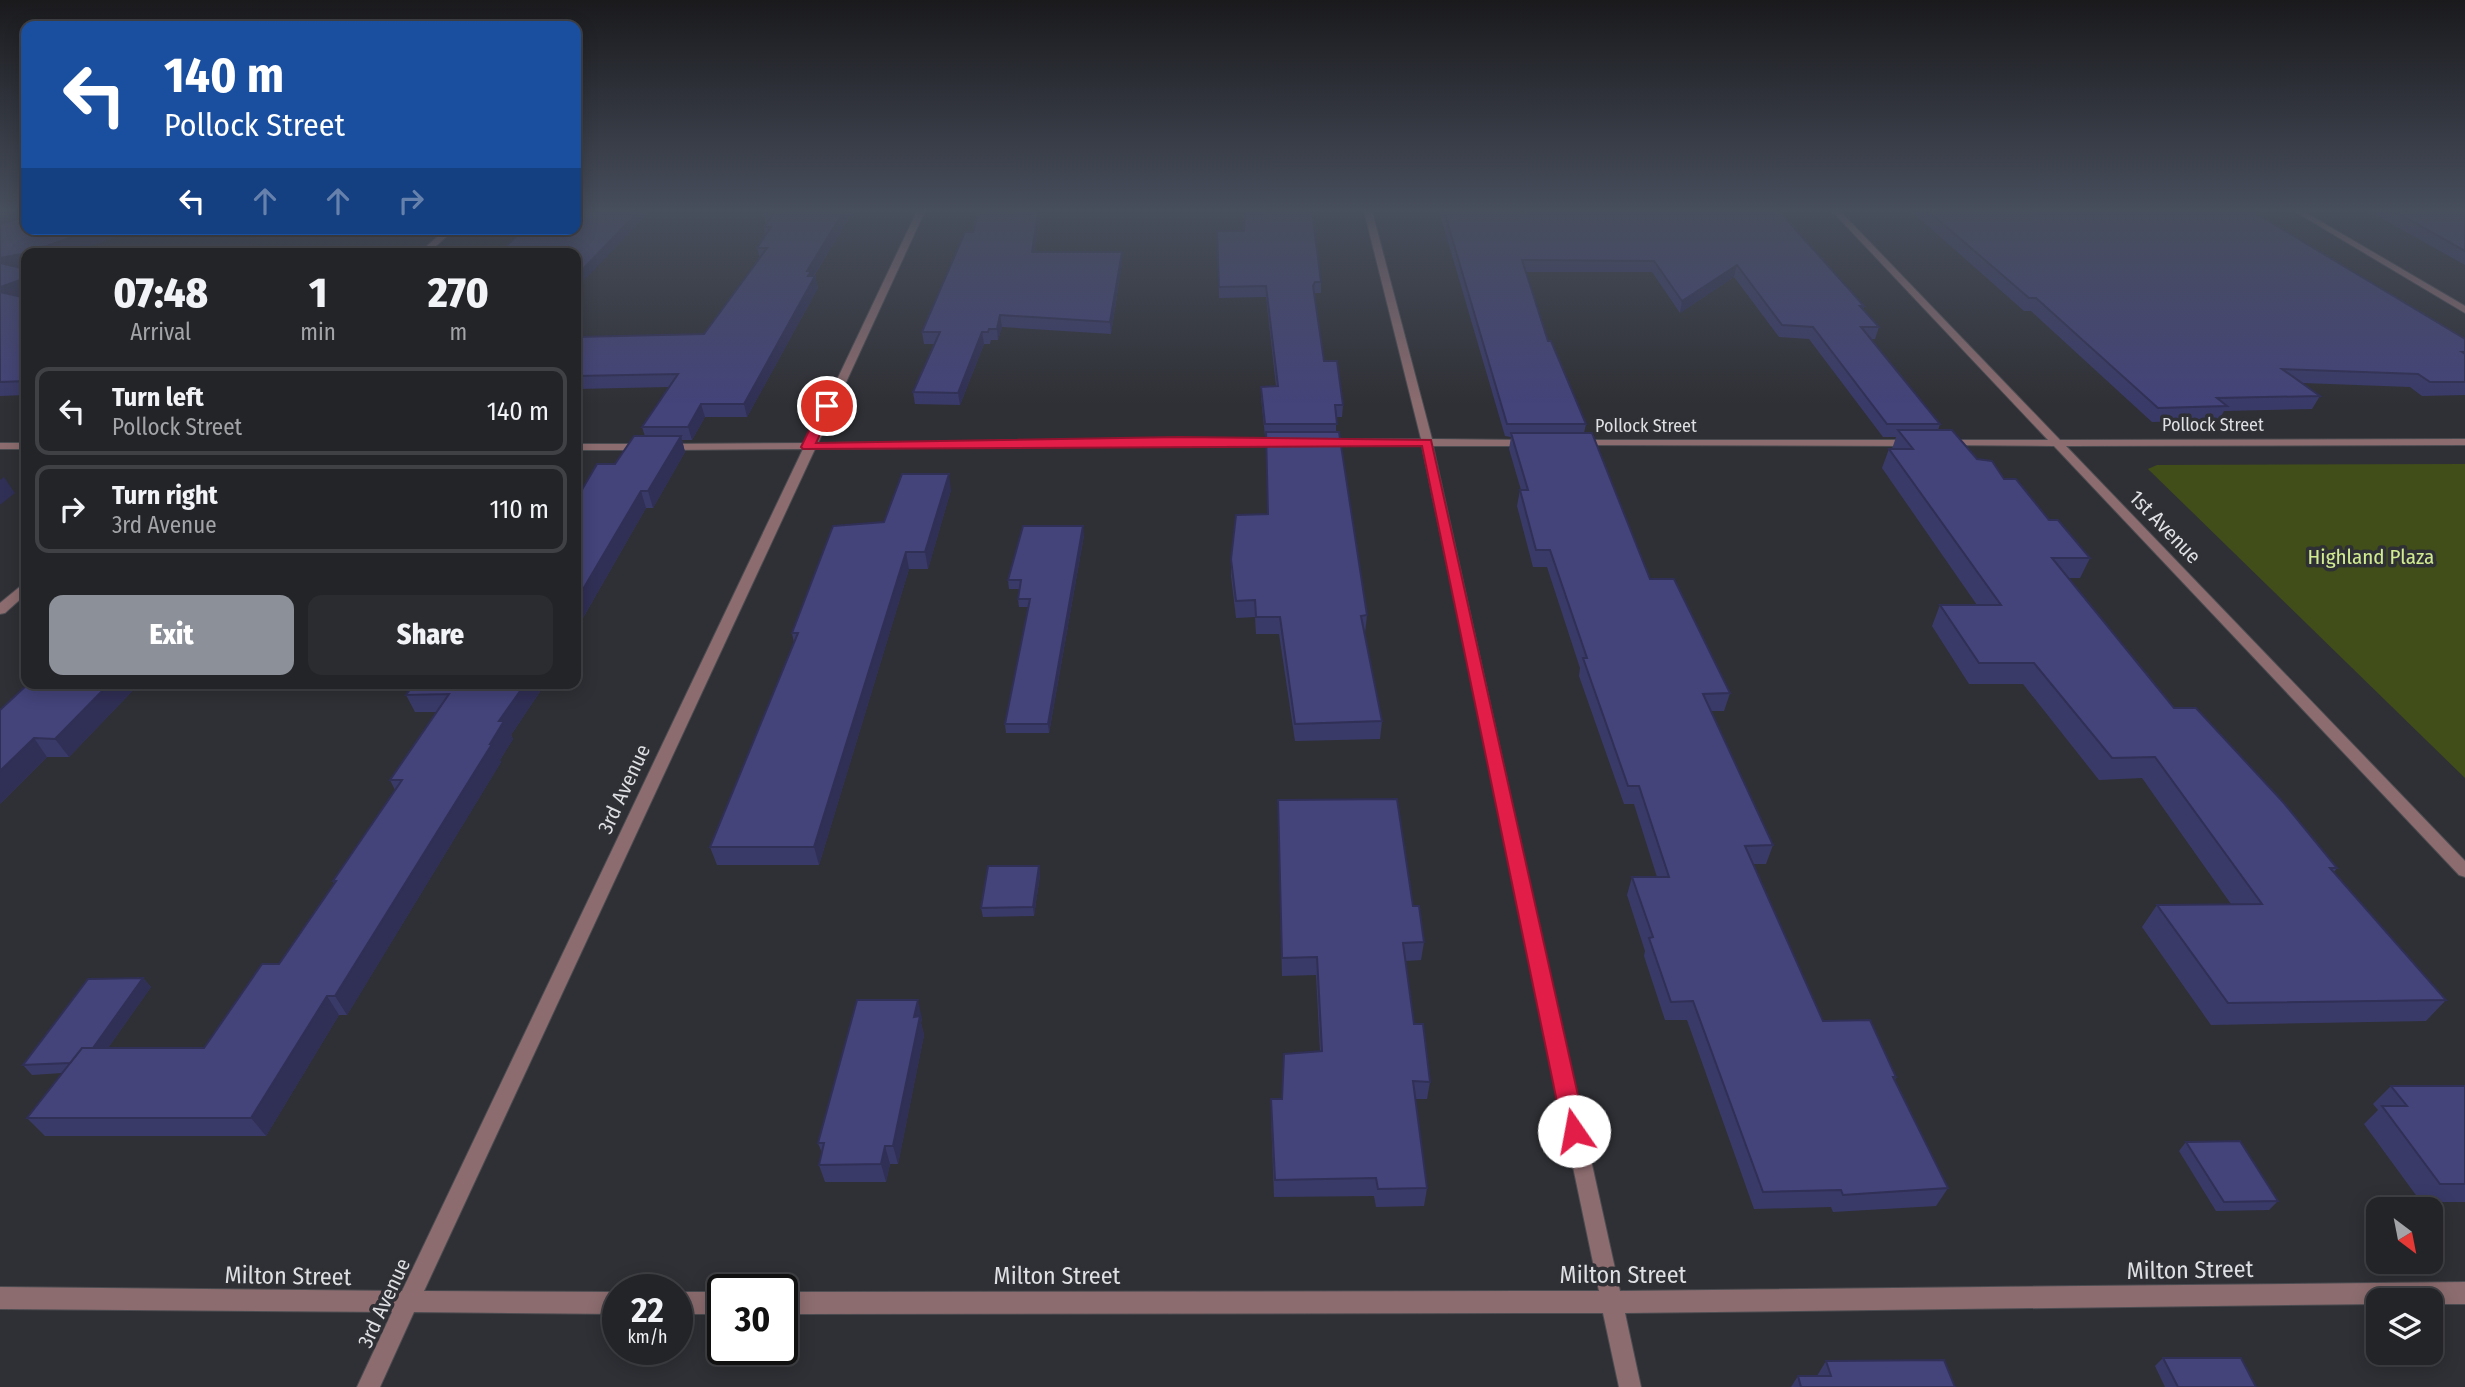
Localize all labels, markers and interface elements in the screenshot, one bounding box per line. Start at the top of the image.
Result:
text: 140 m [164,46,284,105]
icon: left [49,49,140,140]
text: Pollock Street [164,106,345,144]
icon: left [173,182,211,220]
icon: ahead [246,182,284,220]
icon: ahead [319,182,357,220]
icon: right [392,182,430,220]
text: 07:48 [113,268,208,318]
text: 1 [309,268,327,318]
text: 270 [428,268,489,318]
text: Arrival [130,318,191,346]
text: min [300,318,336,346]
text: m [450,318,467,346]
pin [797,376,857,436]
text: Turn left [112,382,204,413]
icon: arrive [808,387,846,425]
icon: left [53,392,91,430]
text: 140 m [487,396,549,427]
text: Pollock Street [112,413,242,441]
street label: Pollock Street [2162,414,2264,436]
street label: Pollock Street [1595,415,1697,437]
text: Turn right [112,480,218,511]
street label: 1st Avenue [2124,485,2206,569]
icon: right [53,490,91,528]
text: 110 m [489,494,549,525]
text: 3rd Avenue [112,511,217,539]
park label: Highland Plaza [2308,544,2434,570]
button: Exit [49,595,294,675]
button: Share [308,595,553,675]
street label: 3rd Avenue [592,740,656,838]
position arrow [1537,1094,1611,1168]
north arrow [2366,1197,2443,1274]
map controls [2366,1197,2443,1365]
street label: 3rd Avenue [352,1254,416,1352]
street label: Milton Street [2126,1255,2254,1285]
street label: Milton Street [224,1261,352,1291]
street label: Milton Street [1560,1261,1687,1289]
street label: Milton Street [994,1262,1121,1290]
speed limit sign: 30 [707,1274,798,1365]
button: layers [2366,1288,2443,1365]
text: 22 [631,1289,664,1331]
text: km/h [627,1326,668,1348]

